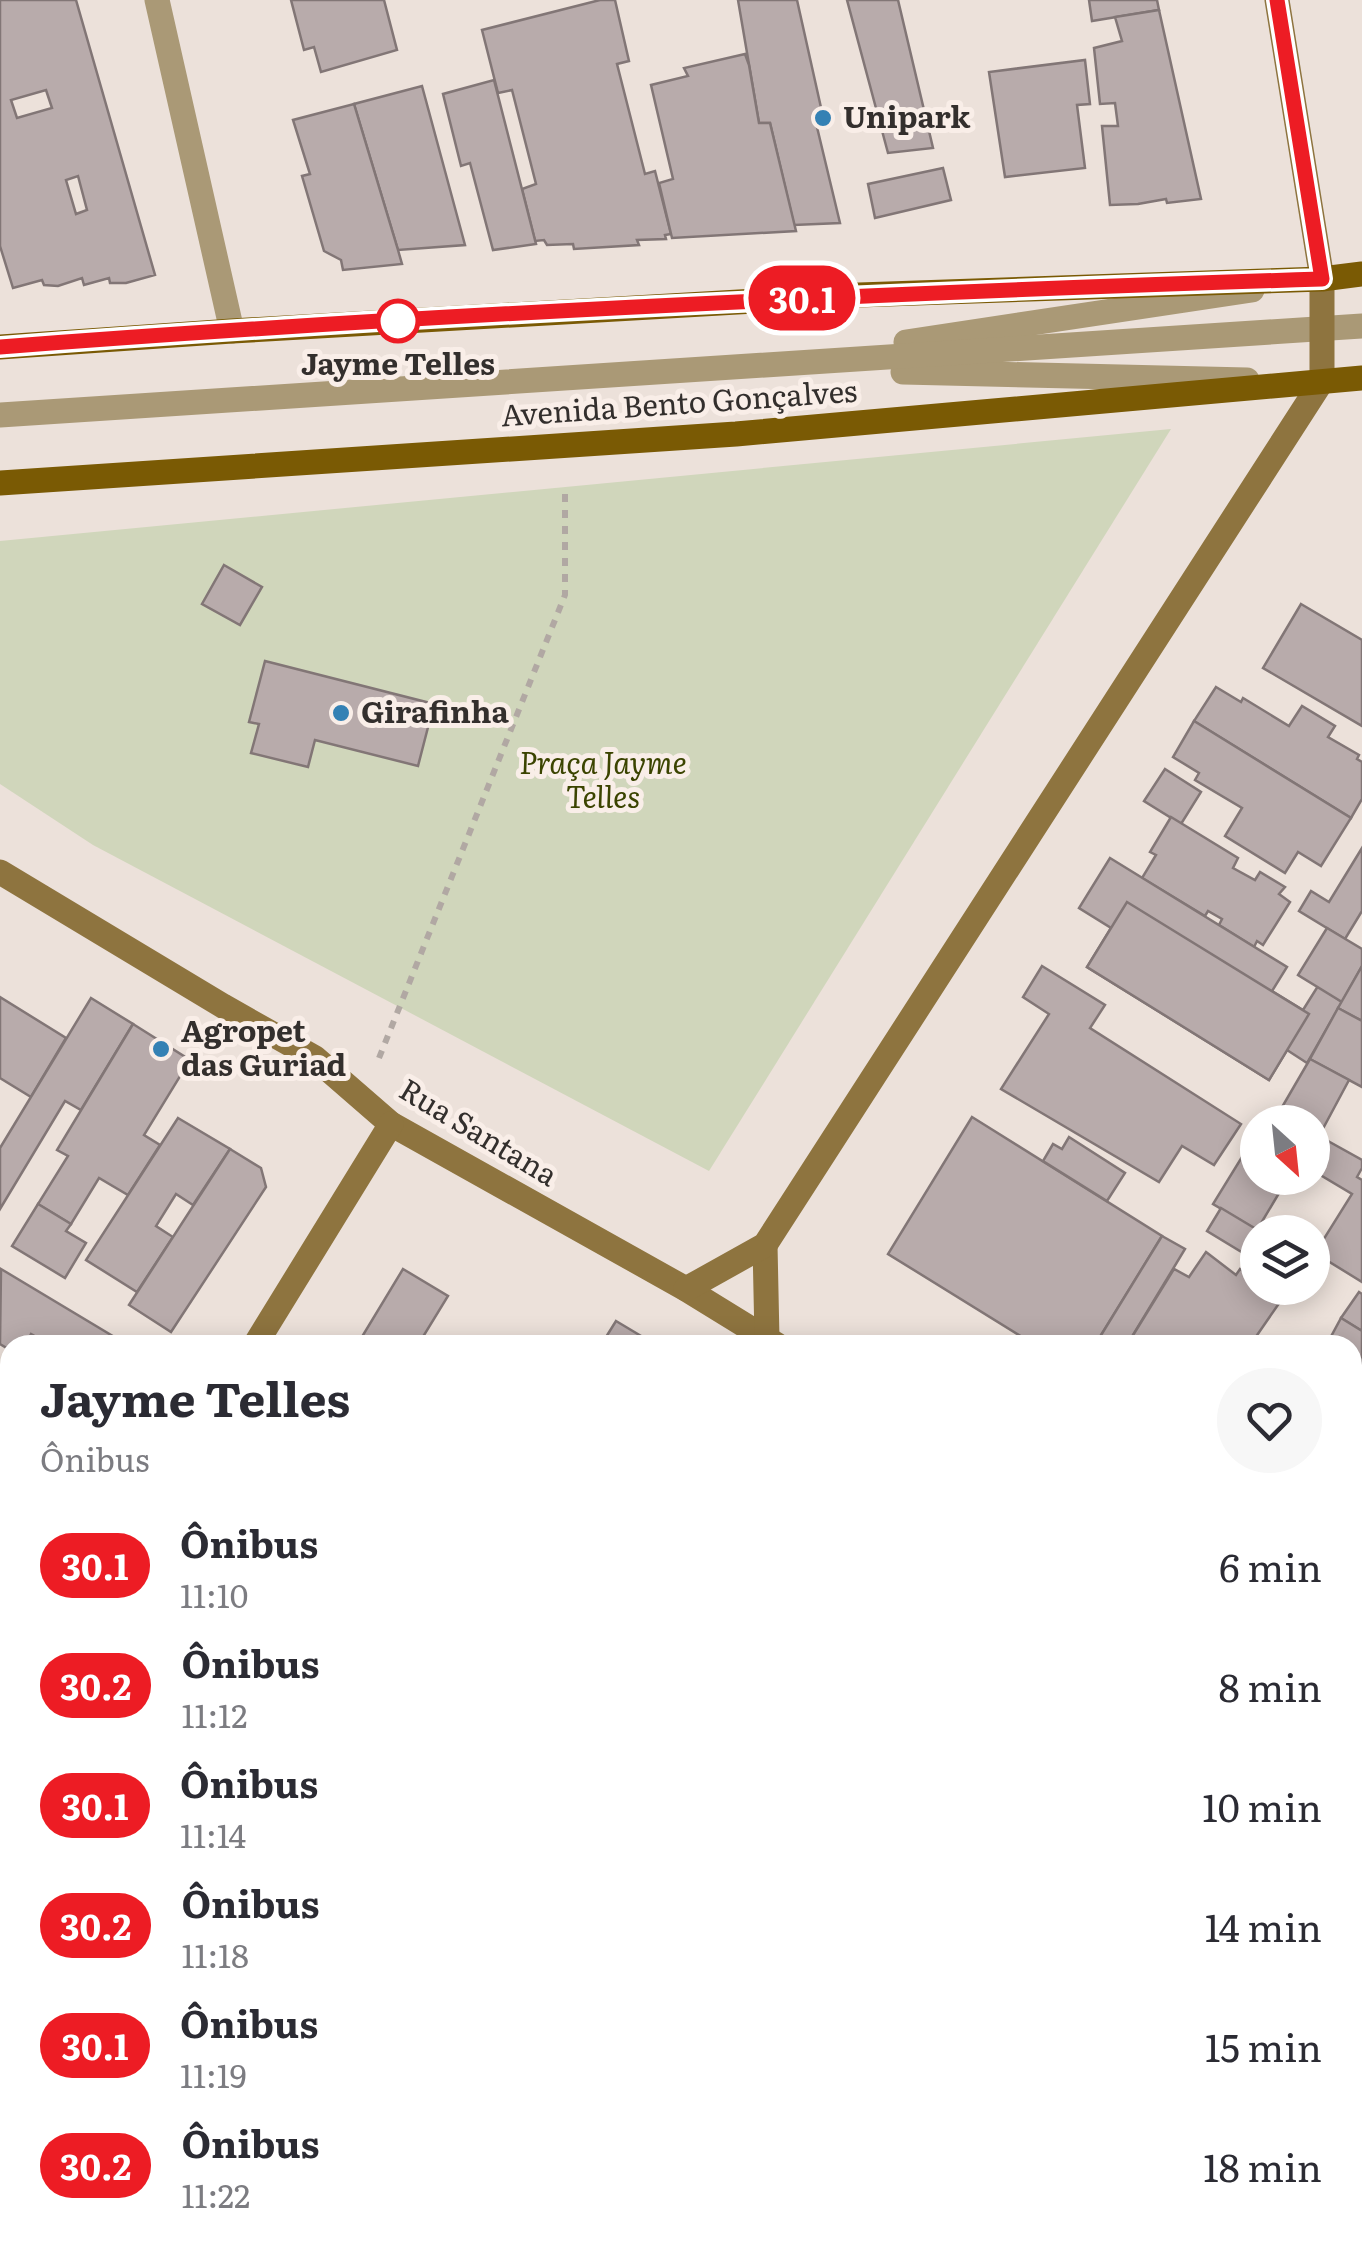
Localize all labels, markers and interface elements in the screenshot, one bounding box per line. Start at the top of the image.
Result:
place label: Unipark [843,93,971,137]
marker: Unipark [812,107,834,129]
line badge: 30.1 [732,266,872,330]
text: 30.1 [768,272,836,324]
marker: Jayme Telles [377,300,419,342]
place label: Jayme Telles [301,340,495,384]
street label: Avenida Bento Gonçalves [499,367,858,435]
place label: Girafinha [361,688,510,732]
marker: Girafinha [330,702,352,724]
park label: Praça Jayme Telles [519,739,687,817]
place label: Agropet das Guriad [181,1007,347,1085]
marker: Agropet das Guriad [150,1038,172,1060]
street label: Rua Santana [392,1066,568,1195]
north arrow [1240,1105,1330,1195]
map controls [1240,1105,1330,1305]
button: layers [1240,1215,1330,1305]
text: Jayme Telles [40,1361,350,1432]
button: heart [1217,1368,1322,1473]
text: Ônibus [40,1434,150,1482]
text: Ônibus [180,1513,318,1570]
text: 6 min [1219,1537,1322,1594]
text: 30.1 [61,1539,129,1591]
text: 11:10 [180,1570,248,1618]
text: Ônibus [181,1633,320,1690]
text: 8 min [1219,1657,1322,1714]
text: 30.2 [60,1659,131,1711]
text: 11:12 [181,1690,247,1738]
text: Ônibus [180,1753,318,1810]
text: 10 min [1202,1777,1322,1834]
text: 30.1 [61,1779,129,1831]
text: 11:14 [180,1810,246,1858]
text: Ônibus [181,1873,320,1930]
text: 14 min [1205,1897,1322,1954]
text: 30.2 [60,1899,131,1951]
text: 11:18 [181,1930,249,1978]
text: Ônibus [180,1993,318,2050]
text: 15 min [1205,2017,1322,2074]
text: 30.1 [61,2019,129,2071]
text: 11:19 [180,2050,246,2098]
text: Ônibus [181,2113,320,2170]
text: 18 min [1203,2137,1322,2194]
text: 30.2 [60,2139,131,2191]
text: 11:22 [181,2170,250,2218]

